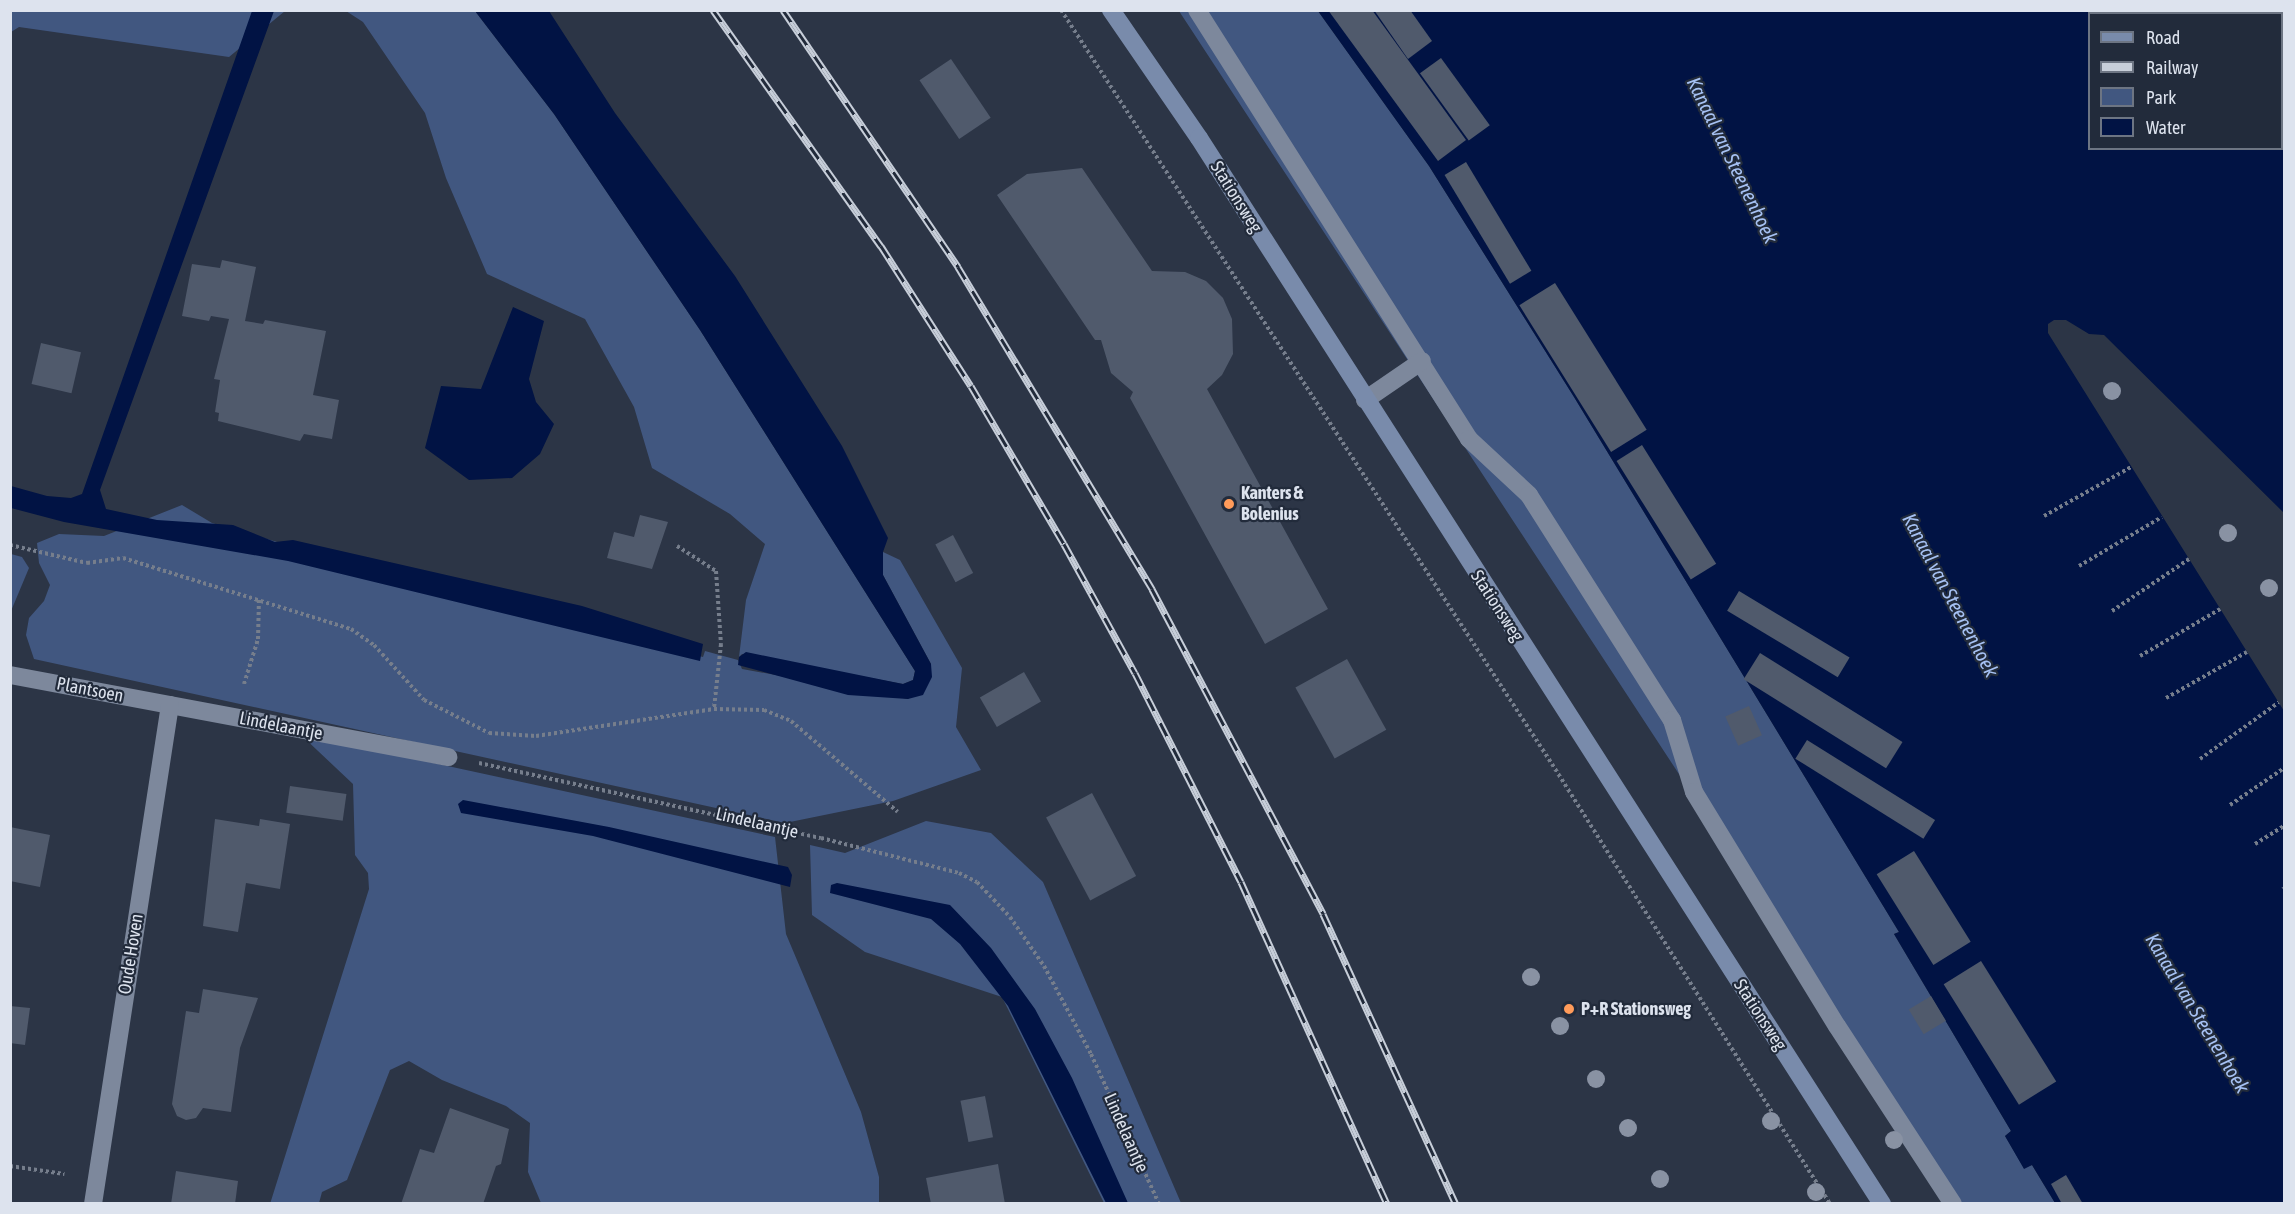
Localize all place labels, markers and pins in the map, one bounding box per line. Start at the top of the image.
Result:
place label: Kanters & Bolenius [1241,483,1303,526]
marker: Kanters & Bolenius [1222,497,1236,511]
place label: P+R Stationsweg [1581,998,1691,1020]
marker: P+R Stationsweg [1562,1002,1576,1016]

